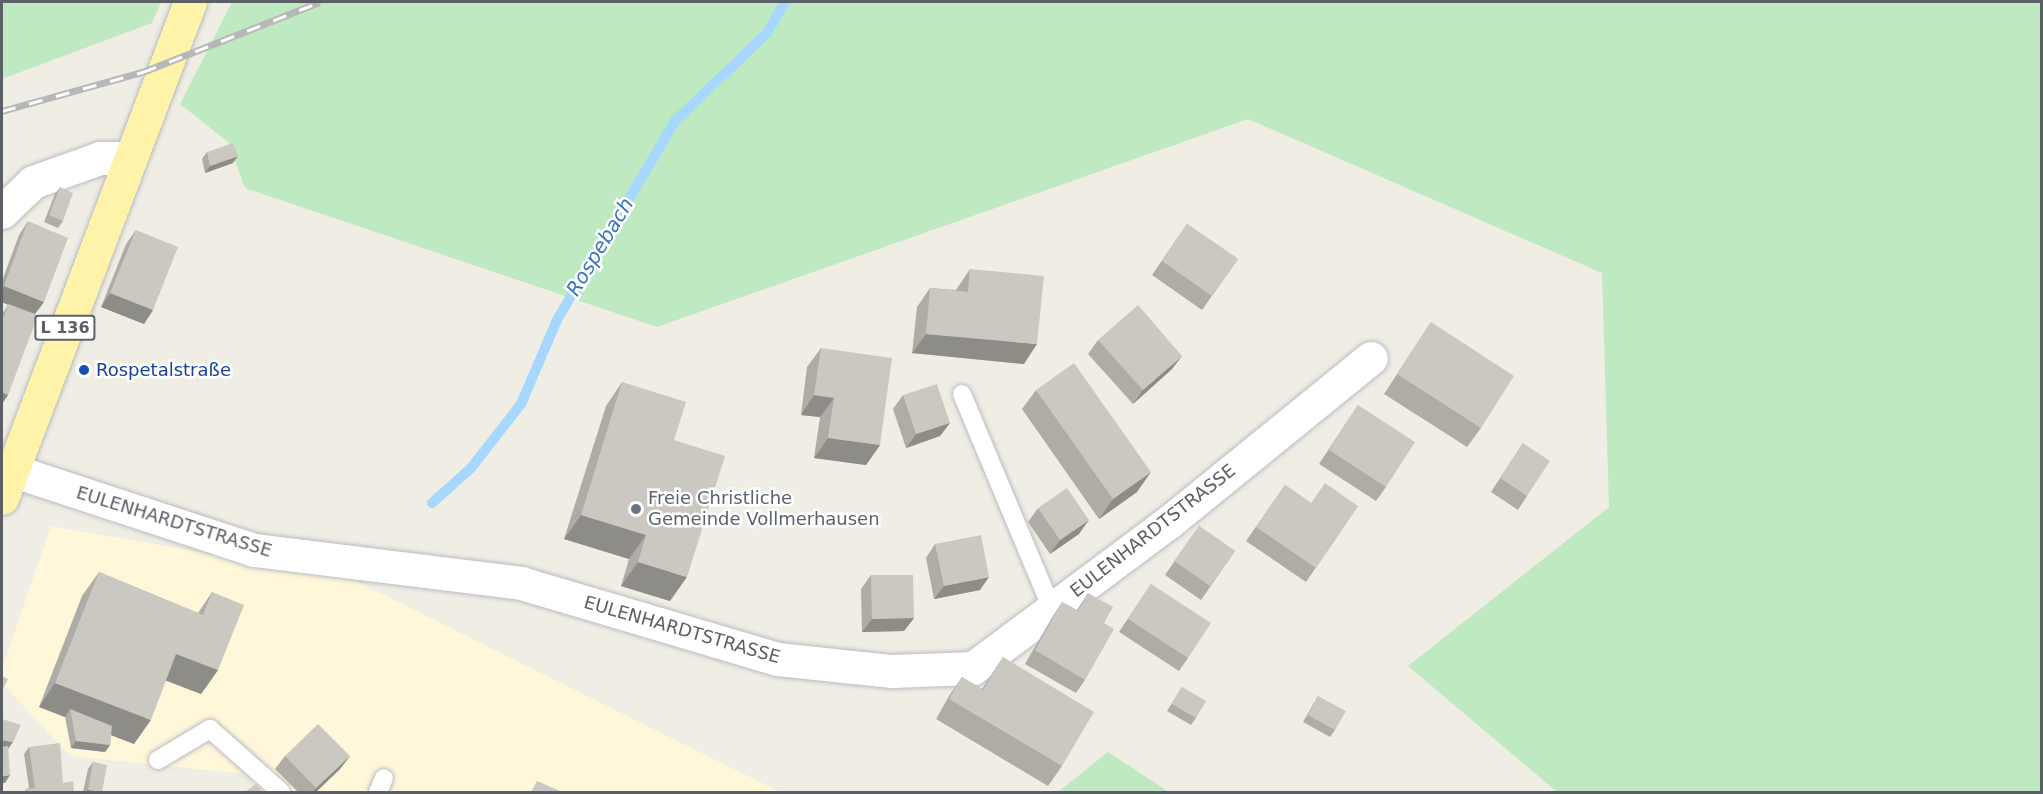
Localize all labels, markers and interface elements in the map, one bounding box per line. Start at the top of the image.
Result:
water label: Rospebach [561,194,639,300]
road number: L 136 [34,315,97,341]
place label: Rospetalstraße [96,359,231,381]
marker: Rospetalstraße [77,363,91,377]
street label: EULENHARDTSTRASSE [1066,460,1240,602]
street label: EULENHARDTSTRASSE [74,482,274,562]
place label: Freie Christliche Gemeinde Vollmerhausen [648,488,880,530]
marker: Freie Christliche Gemeinde Vollmerhausen [629,502,643,516]
street label: EULENHARDTSTRASSE [581,592,783,668]

